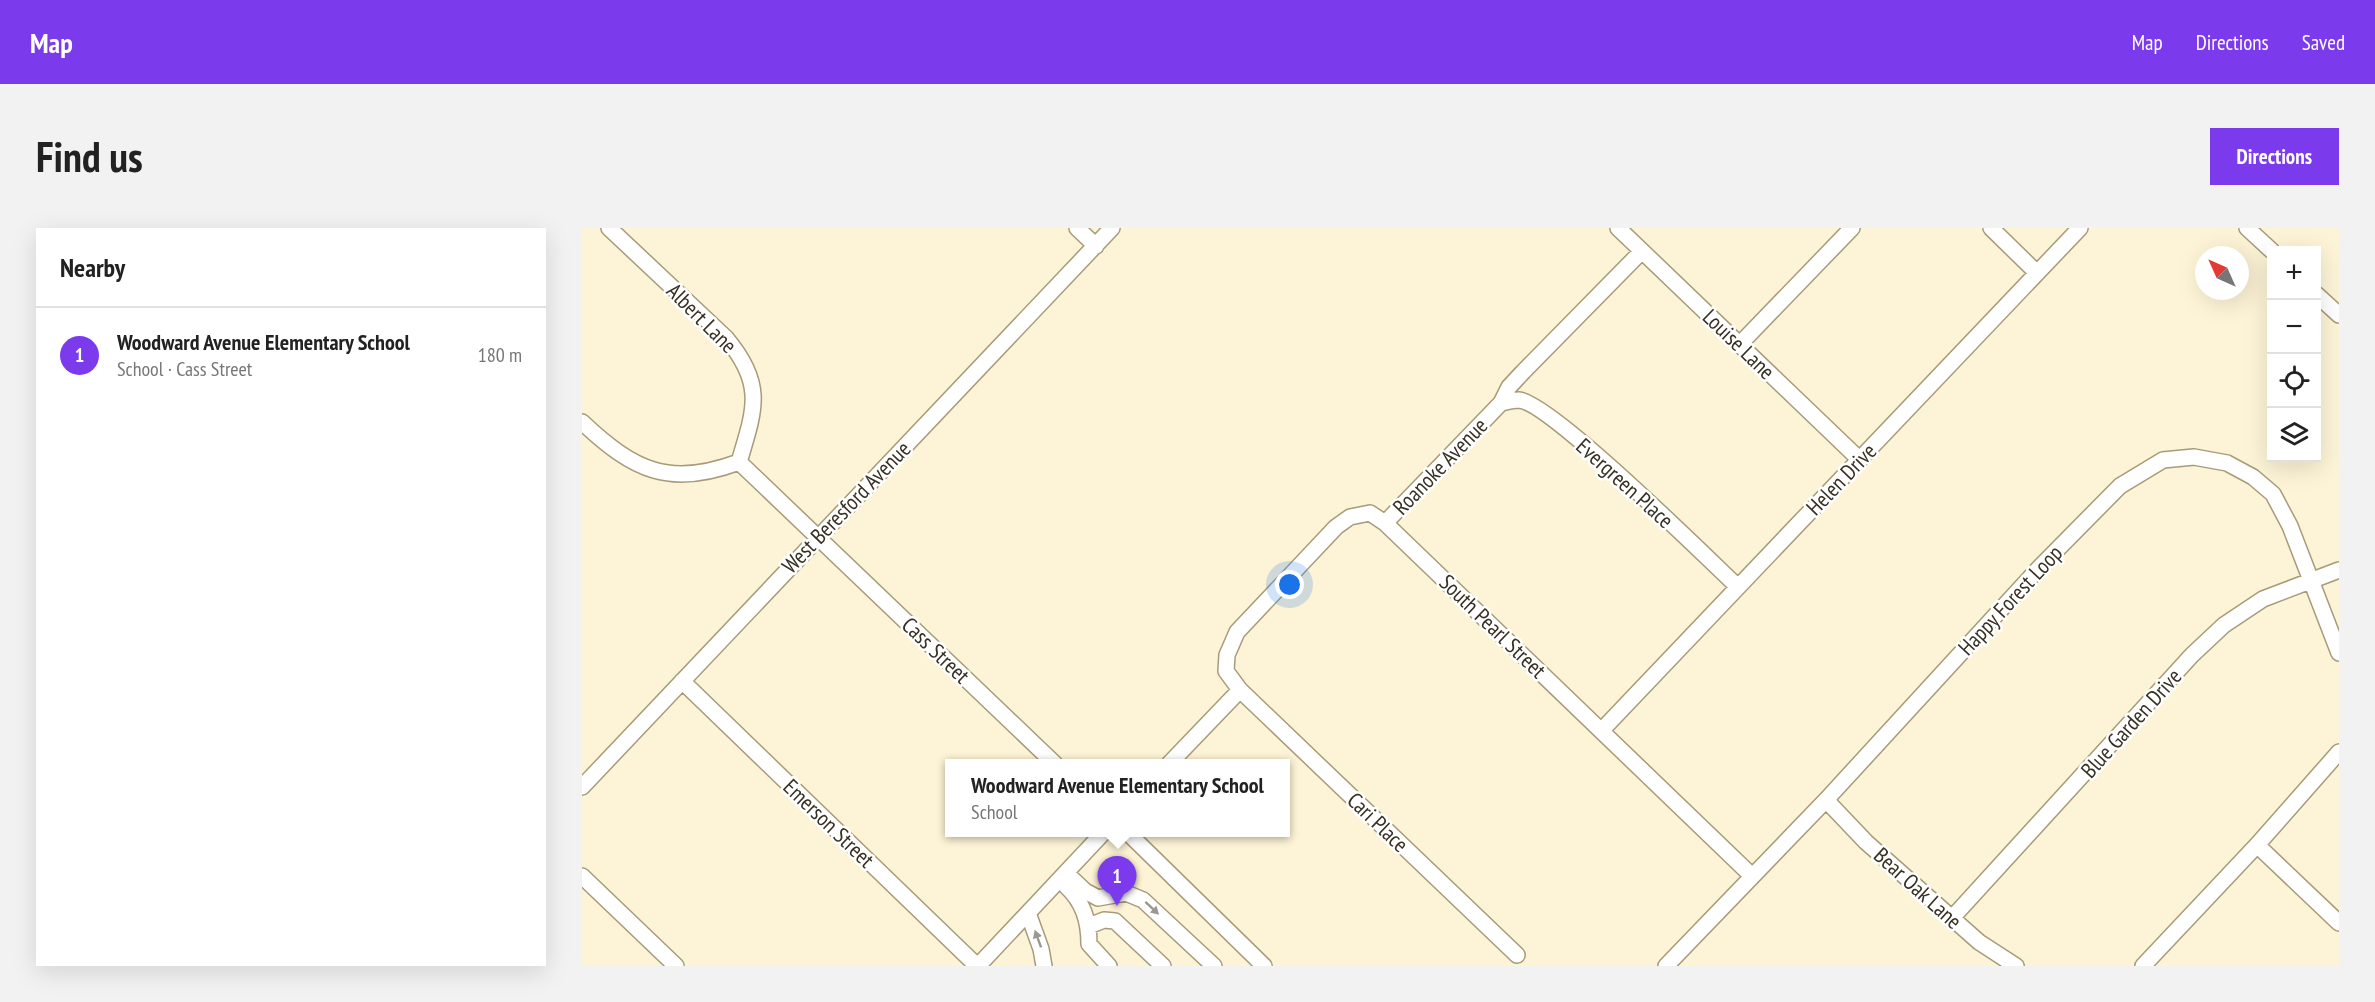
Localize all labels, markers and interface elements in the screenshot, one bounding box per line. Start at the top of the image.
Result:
text: Map [30,24,73,61]
text: Map [2132,29,2163,56]
text: Directions [2196,29,2269,56]
text: Saved [2302,29,2345,56]
button: Directions [2210,128,2339,185]
text: Find us [36,129,143,184]
north arrow [2195,246,2249,300]
map controls [2267,246,2321,462]
button: + [2267,246,2321,300]
text: Nearby [60,251,125,284]
street label: Albert Lane [661,277,743,359]
button: − [2267,300,2321,354]
street label: Louise Lane [1697,303,1781,385]
text: Woodward Avenue Elementary School [117,328,410,356]
text: 1 [75,342,84,368]
text: 180 m [478,342,522,368]
button: locate [2267,354,2321,408]
text: School · Cass Street [117,356,252,382]
button: layers [2267,408,2321,462]
street label: Roanoke Avenue [1387,412,1493,520]
street label: Evergreen Place [1571,432,1679,534]
street label: West Beresford Avenue [776,435,916,579]
street label: Helen Drive [1800,437,1882,521]
street label: Happy Forest Loop [1952,539,2068,661]
street label: South Pearl Street [1434,568,1552,684]
your location [1275,570,1304,599]
street label: Cass Street [896,611,976,689]
street label: Blue Garden Drive [2075,663,2187,783]
popup [945,759,1290,837]
text: Woodward Avenue Elementary School [971,771,1264,799]
street label: Emerson Street [778,773,880,873]
street label: Cari Place [1341,786,1415,858]
text: School [971,799,1018,825]
street label: Bear Oak Lane [1868,841,1968,935]
pin: 1 [1098,856,1136,906]
one-way arrow [1144,901,1159,914]
one-way arrow [1032,930,1042,948]

